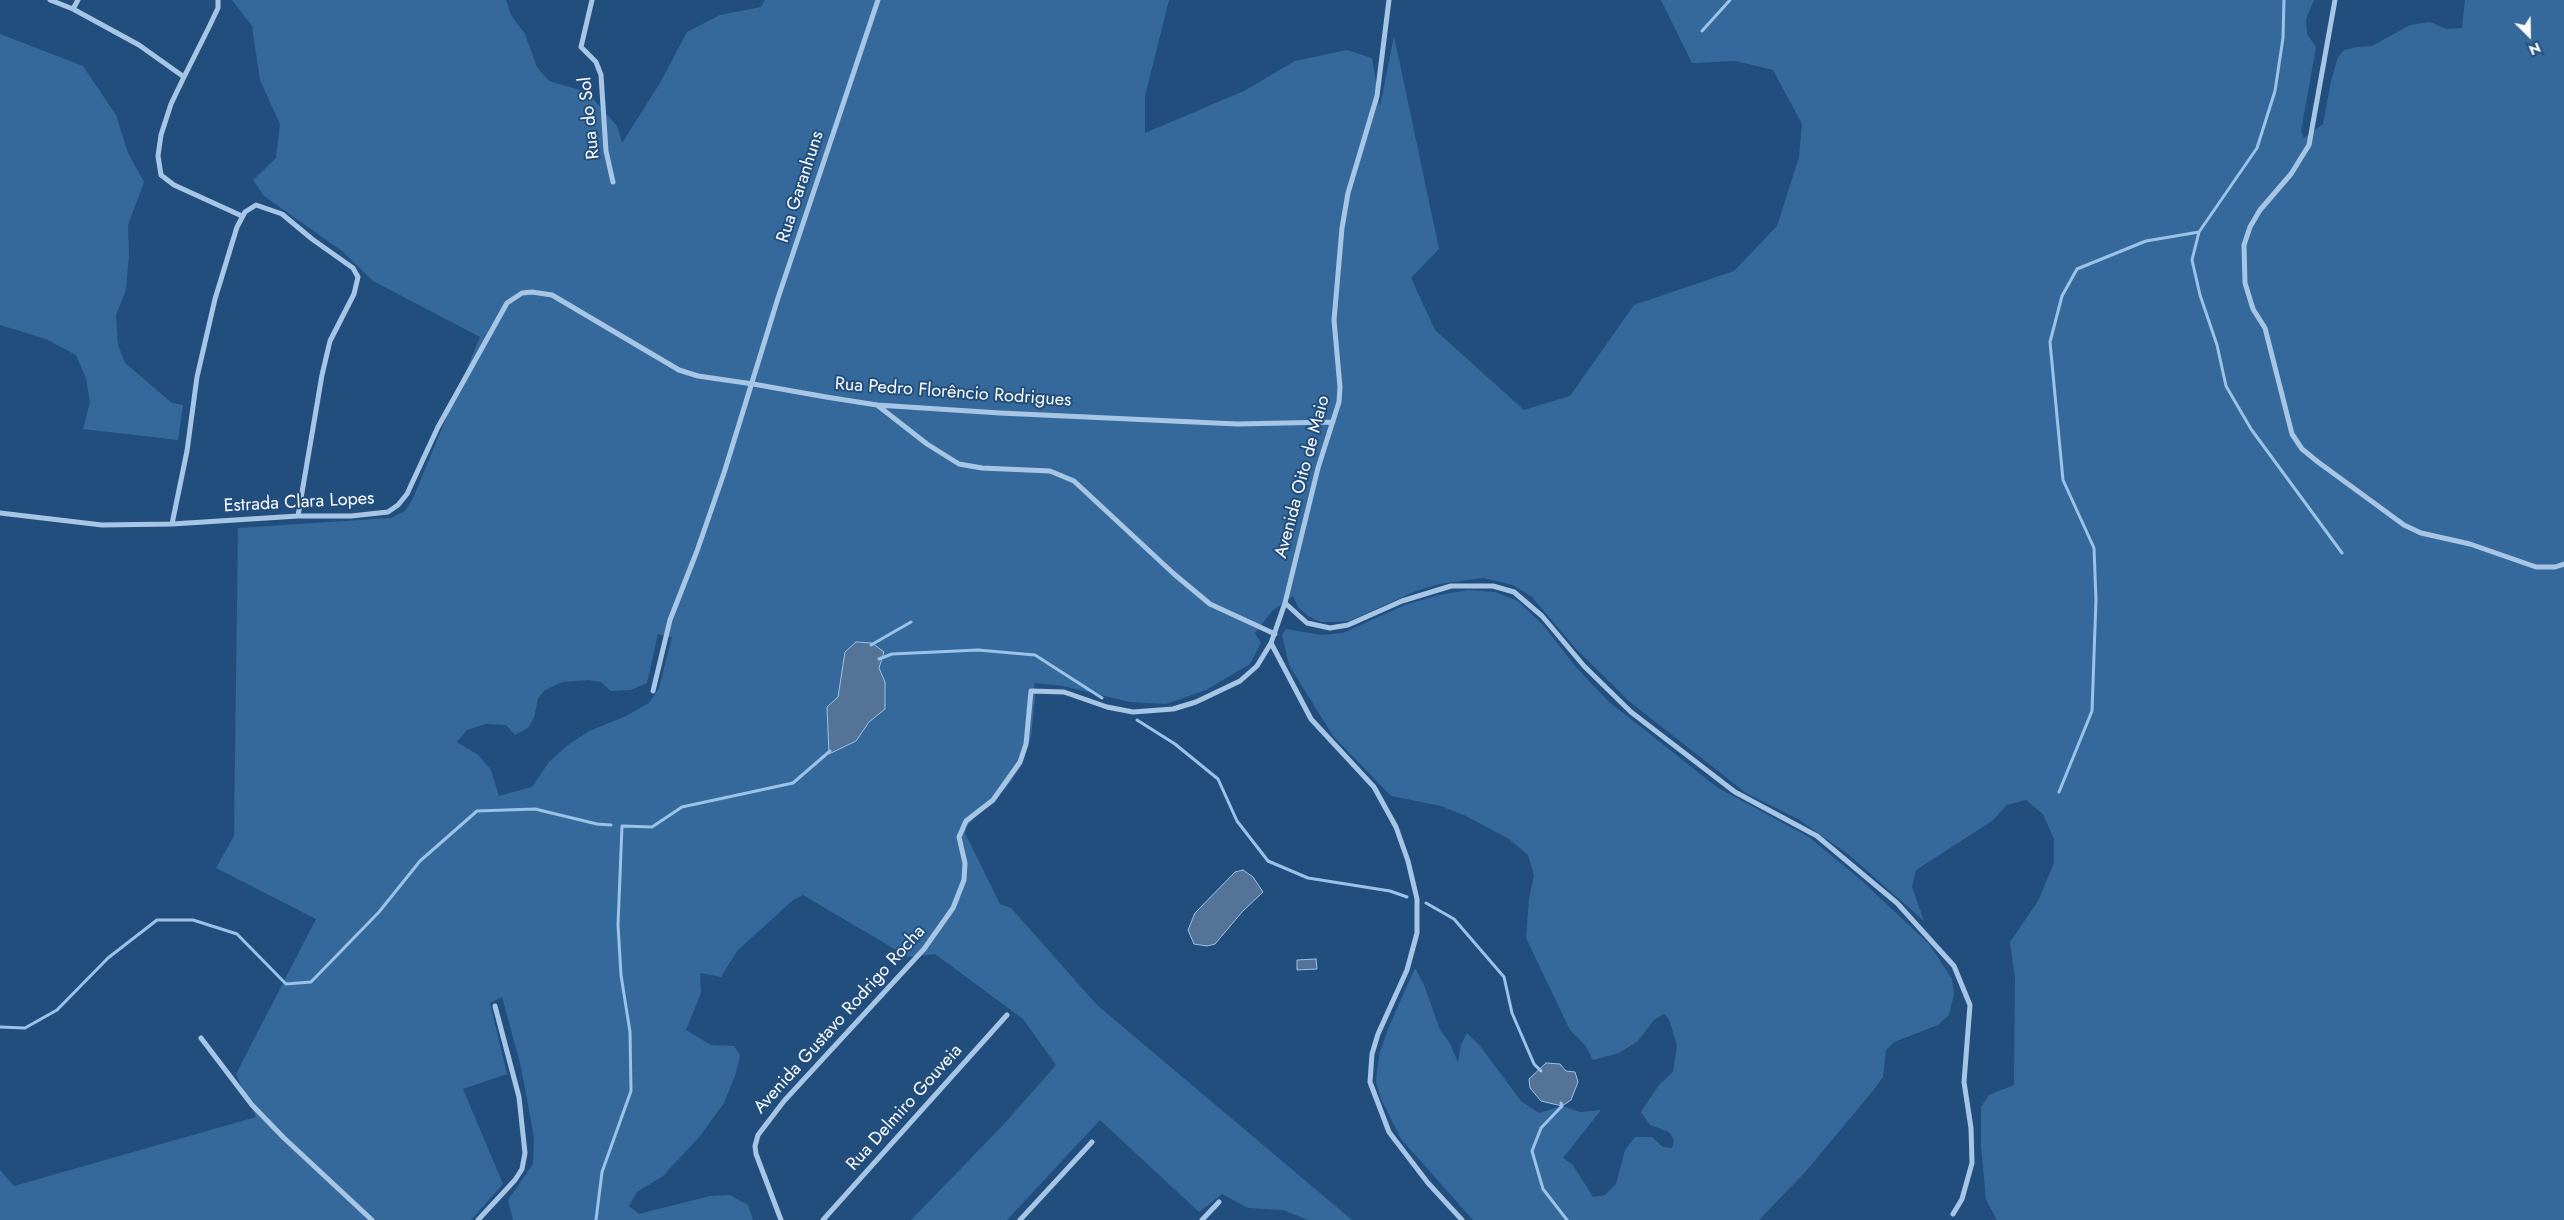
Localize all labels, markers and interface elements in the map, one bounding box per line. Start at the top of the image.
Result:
north arrow [2504,10,2554,60]
text: N [2526,37,2544,60]
street label: Rua do Sol [575,76,605,160]
street label: Rua Garanhuns [773,128,829,246]
street label: Rua Pedro Florêncio Rodrigues [834,374,1072,412]
street label: Avenida Oito de Maio [1271,393,1335,561]
street label: Estrada Clara Lopes [223,488,375,518]
street label: Avenida Gustavo Rodrigo Rocha [750,921,930,1119]
street label: Rua Delmiro Gouveia [843,1040,967,1176]

